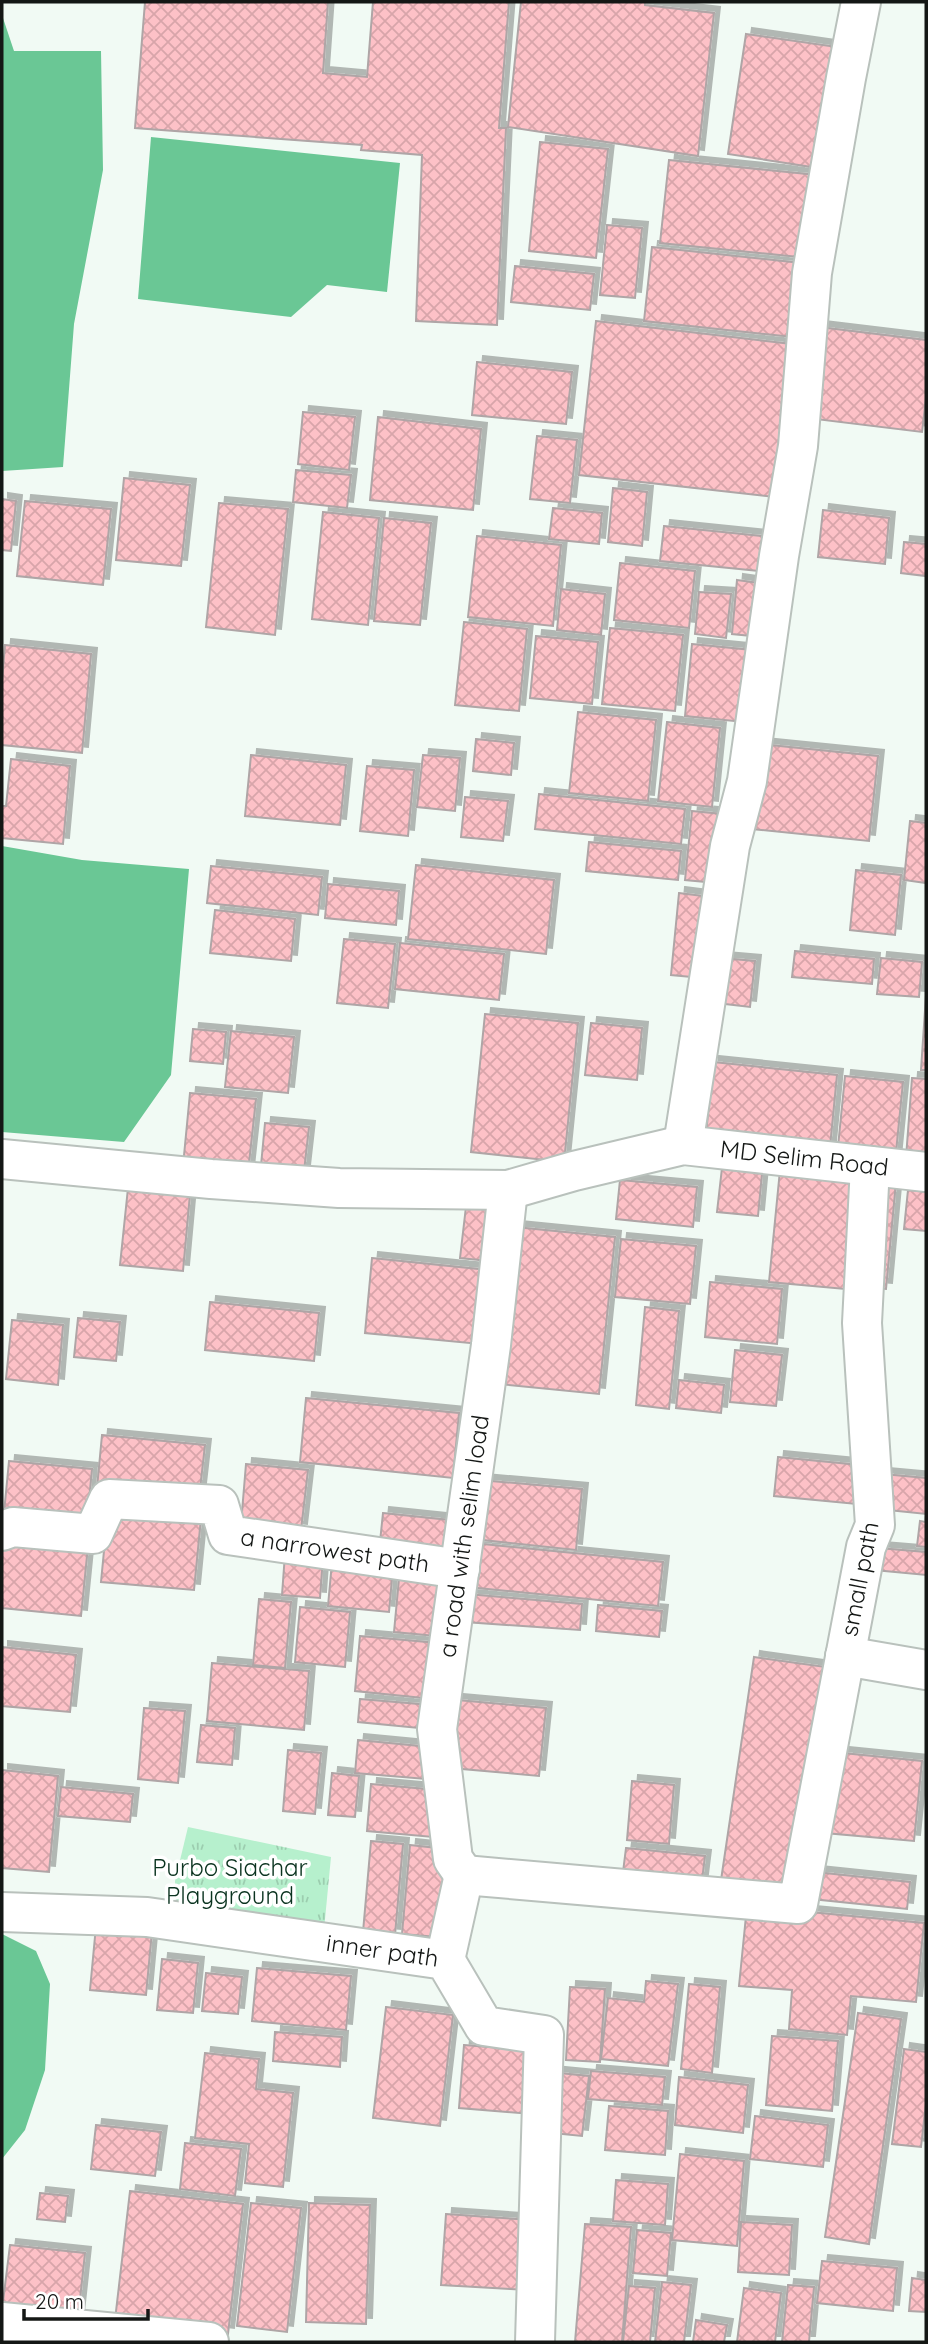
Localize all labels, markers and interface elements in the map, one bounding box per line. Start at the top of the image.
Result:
street label: MD Selim Road [718,1133,890,1182]
street label: a road with selim load [431,1413,495,1659]
street label: small path [833,1519,885,1639]
street label: a narrowest path [239,1521,431,1578]
park label: Purbo Siachar Playground [152,1852,308,1910]
street label: inner path [324,1927,441,1973]
scale bar [24,2278,149,2322]
text: 20 m [35,2288,84,2314]

